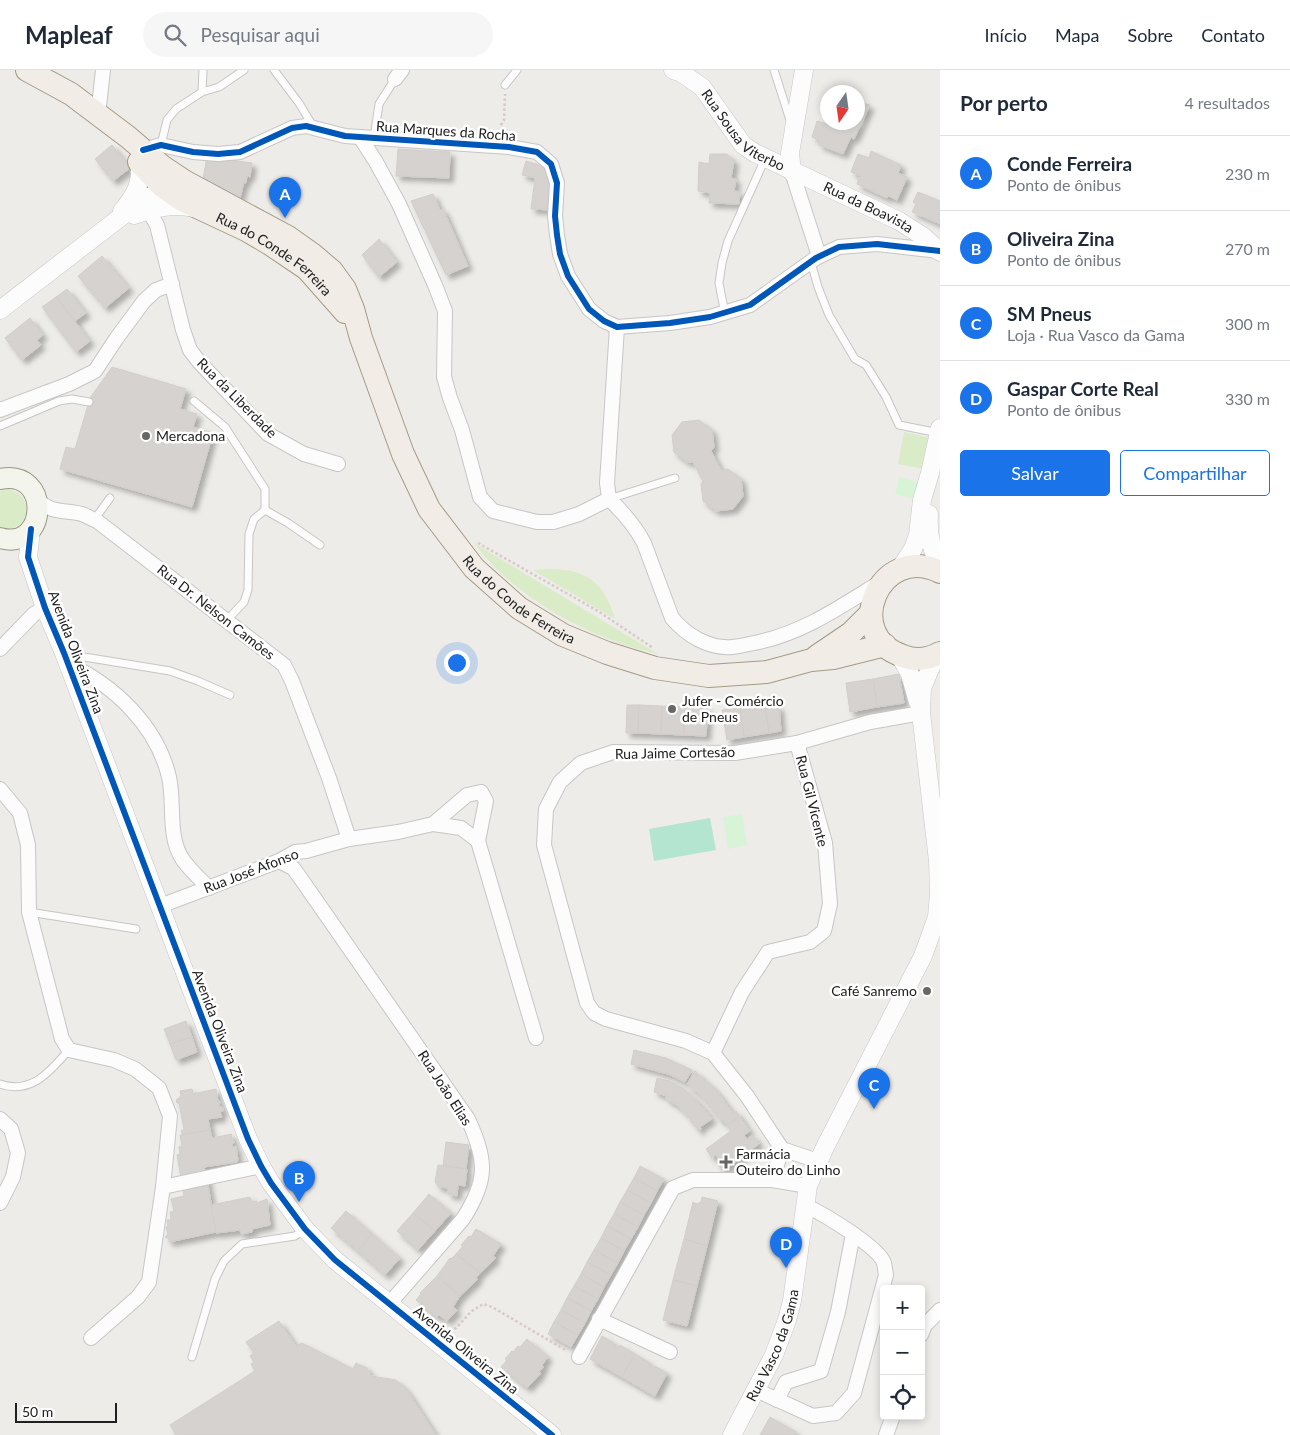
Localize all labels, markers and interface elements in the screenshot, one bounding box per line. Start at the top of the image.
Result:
search box [143,12,493,57]
text: Mapleaf [25,20,113,49]
icon: search [161,21,189,49]
text: Pesquisar aqui [201,23,320,46]
text: Início [985,24,1027,46]
text: Mapa [1055,24,1099,46]
text: Sobre [1127,24,1173,46]
text: Contato [1201,24,1265,46]
north arrow [820,85,865,130]
street label: Rua Sousa Viterbo [698,86,788,174]
text: Por perto [960,90,1048,115]
text: 4 resultados [1184,93,1270,112]
street label: Rua Marques da Rocha [376,117,517,144]
text: Conde Ferreira [1007,152,1132,175]
text: A [970,164,982,183]
text: 230 m [1225,164,1270,183]
text: Ponto de ônibus [1007,175,1121,194]
pin: A [269,177,301,218]
street label: Rua da Boavista [821,178,917,236]
street label: Rua do Conde Ferreira [214,208,336,299]
text: Oliveira Zina [1007,227,1114,250]
text: B [971,239,981,258]
text: 270 m [1225,239,1270,258]
text: Ponto de ônibus [1007,250,1121,269]
text: SM Pneus [1007,302,1092,325]
text: C [971,314,981,333]
text: 300 m [1225,314,1270,333]
text: Loja · Rua Vasco da Gama [1007,325,1185,344]
street label: Rua da Liberdade [194,354,281,441]
text: Gaspar Corte Real [1007,377,1159,400]
text: D [970,389,982,408]
text: 330 m [1225,389,1270,408]
text: Ponto de ônibus [1007,400,1121,419]
place label: Mercadona [156,427,225,444]
marker: Mercadona [140,430,152,442]
button: Salvar [960,450,1110,496]
button: Compartilhar [1120,450,1270,496]
street label: Rua do Conde Ferreira [459,552,578,647]
street label: Rua Dr. Nelson Camões [154,560,278,663]
street label: Avenida Oliveira Zina [45,588,108,716]
your location [444,650,470,676]
place label: Jufer - Comércio de Pneus [682,692,784,725]
marker: Jufer - Comércio de Pneus [666,703,678,715]
street label: Rua Jaime Cortesão [615,743,735,762]
street label: Rua Gil Vicente [793,753,832,848]
street label: Rua José Afonso [201,845,301,896]
street label: Avenida Oliveira Zina [189,967,252,1095]
place label: Café Sanremo [831,982,917,999]
marker: Café Sanremo [921,985,933,997]
street label: Rua João Elias [415,1047,476,1129]
pin: C [858,1068,890,1109]
place label: Farmácia Outeiro do Linho [736,1145,841,1178]
marker: Farmácia Outeiro do Linho [720,1156,732,1168]
pin: B [283,1161,315,1202]
pin: D [770,1227,802,1268]
map controls [880,1285,925,1420]
button: + [880,1285,925,1330]
street label: Rua Vasco da Gama [742,1288,802,1404]
street label: Avenida Oliveira Zina [410,1302,522,1397]
button: − [880,1330,925,1375]
button: locate [880,1375,925,1420]
scale bar [15,1400,118,1423]
text: 50 m [22,1403,53,1420]

